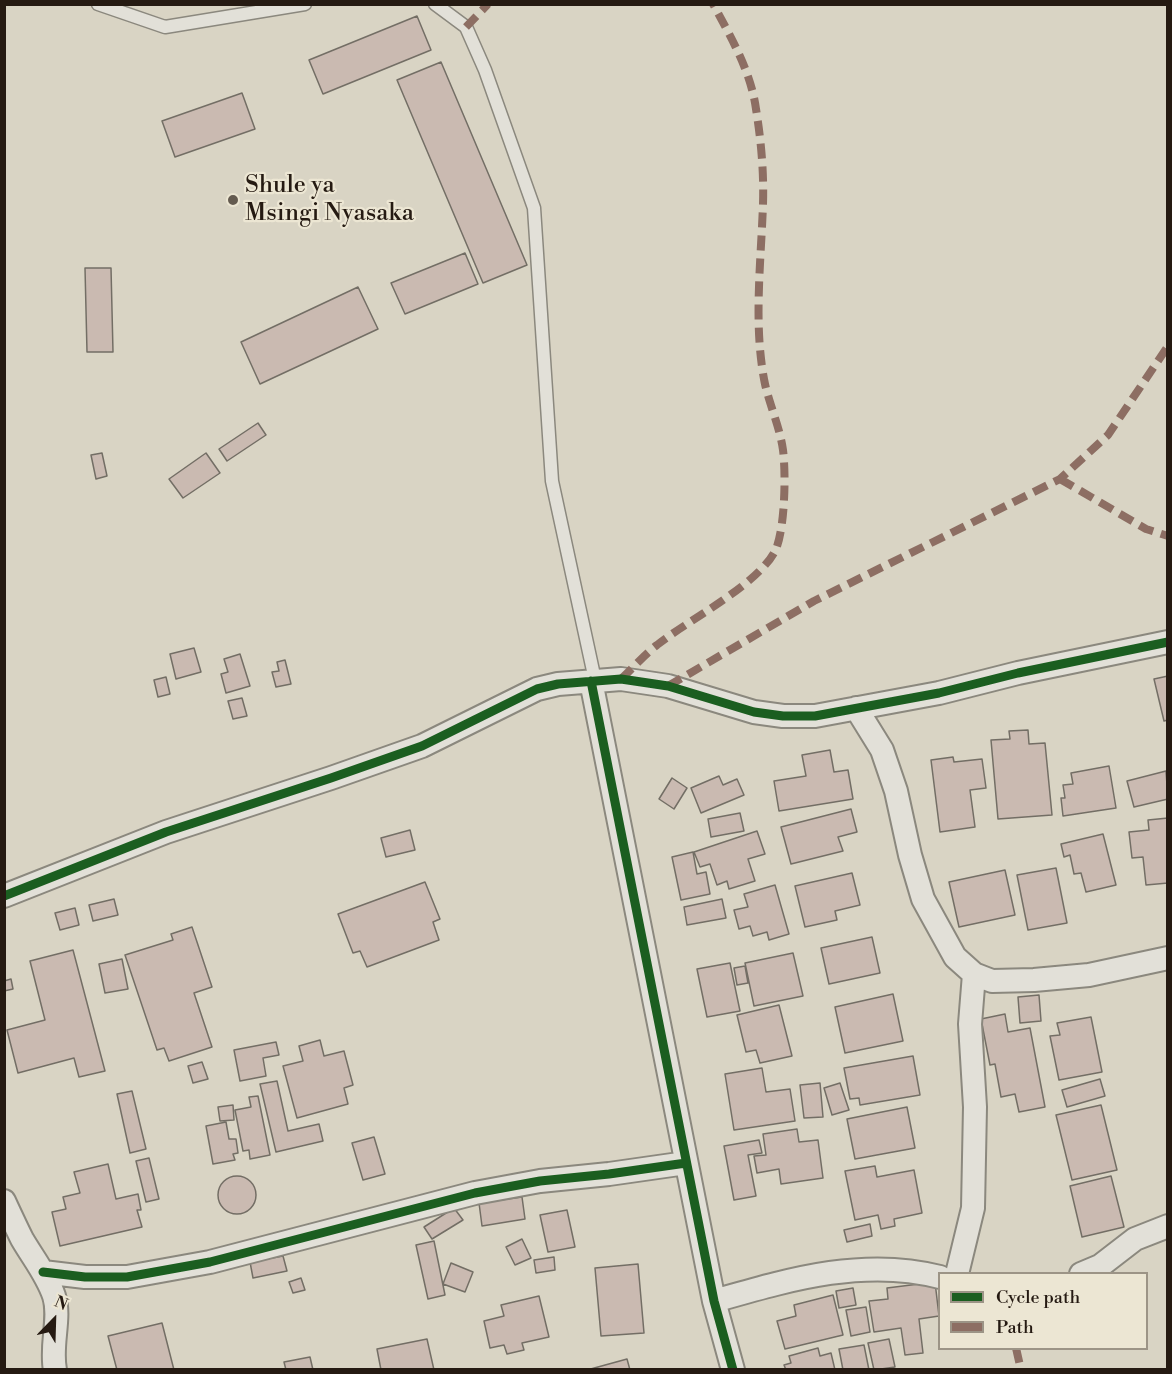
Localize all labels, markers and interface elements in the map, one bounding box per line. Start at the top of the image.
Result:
place label: Shule ya Msingi Nyasaka [245,172,414,228]
marker: Shule ya Msingi Nyasaka [226,193,240,207]
legend [938,1272,1148,1350]
text: Cycle path [996,1286,1080,1309]
north arrow [24,1290,84,1350]
text: N [51,1292,71,1315]
text: Path [996,1316,1034,1339]

